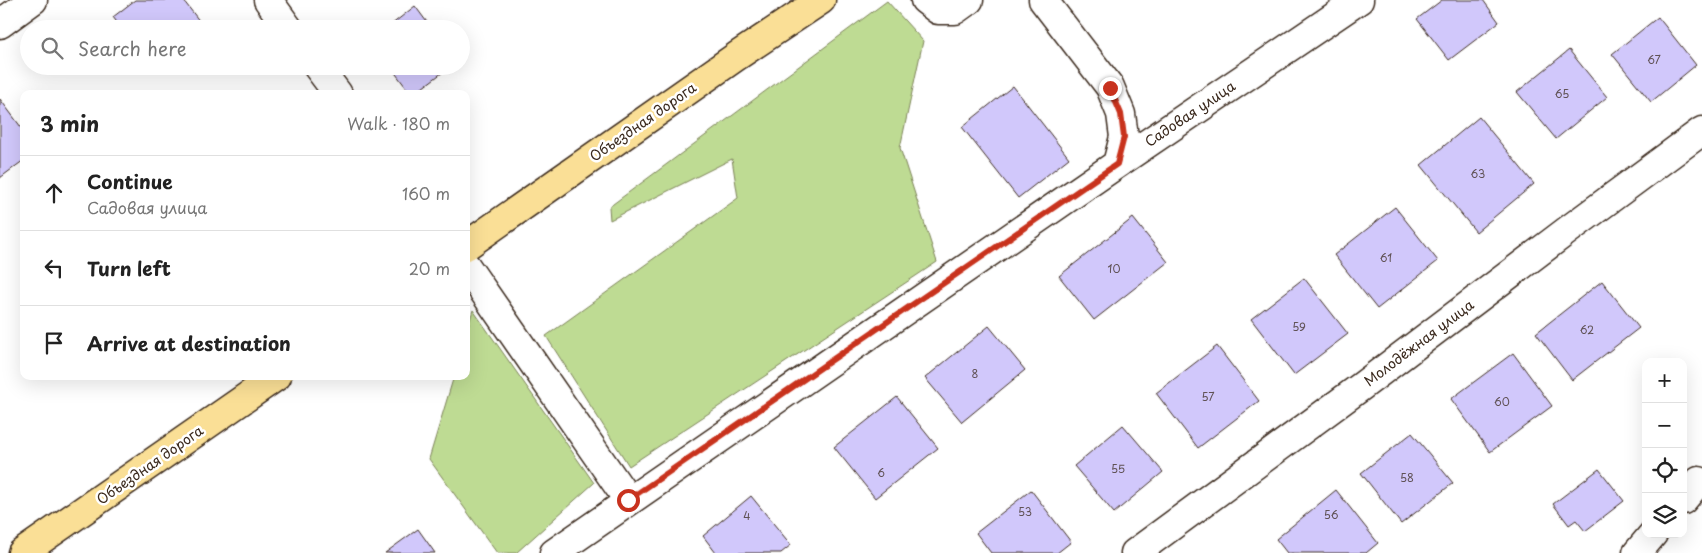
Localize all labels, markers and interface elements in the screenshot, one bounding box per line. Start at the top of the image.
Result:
search box [20,20,470,75]
icon: search [38,34,66,62]
text: Search here [78,34,187,62]
house number: 67 [1647,51,1661,68]
street label: Садовая улица [1140,75,1239,152]
street label: Объездная дорога [585,77,701,166]
route end [1099,77,1122,100]
house number: 65 [1555,85,1569,102]
text: 3 min [40,107,99,139]
text: Walk · 180 m [347,111,450,135]
house number: 63 [1471,165,1485,182]
text: Continue [87,167,173,195]
icon: ahead [40,179,68,207]
text: 160 m [402,181,450,205]
text: Садовая улица [87,195,207,219]
house number: 61 [1380,249,1392,266]
icon: left [40,254,68,282]
text: Turn left [87,254,171,282]
text: 20 m [409,256,450,280]
house number: 10 [1108,260,1120,277]
street label: Молодёжная улица [1359,294,1478,391]
house number: 59 [1292,318,1306,335]
house number: 62 [1580,321,1594,338]
icon: arrive [40,329,68,357]
text: Arrive at destination [87,329,291,357]
map controls [1642,358,1687,538]
button: + [1642,358,1687,403]
house number: 8 [972,365,979,382]
house number: 57 [1201,388,1215,405]
house number: 60 [1494,393,1510,410]
button: − [1642,403,1687,448]
street label: Объездная дорога [92,420,208,509]
button: locate [1642,448,1687,493]
house number: 55 [1111,460,1125,477]
house number: 6 [877,464,885,481]
house number: 58 [1400,469,1414,486]
route start [617,489,640,512]
button: layers [1642,493,1687,538]
house number: 53 [1018,503,1032,520]
house number: 56 [1324,506,1339,523]
house number: 4 [743,507,751,524]

